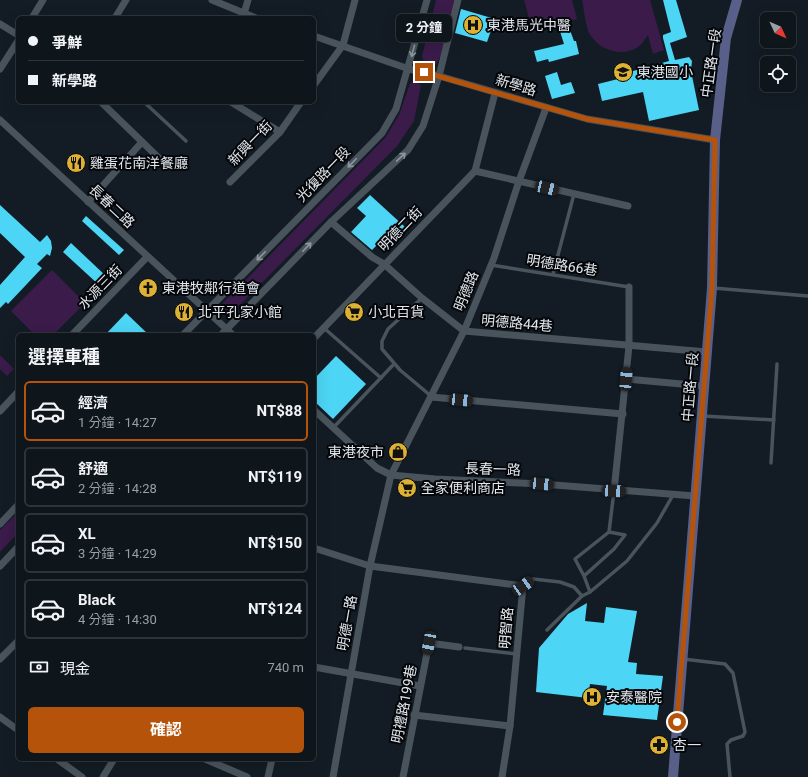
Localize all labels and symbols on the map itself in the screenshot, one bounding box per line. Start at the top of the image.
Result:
north arrow [760,12,796,48]
callout: 2 分鐘 [396,14,452,42]
hospital icon: 東港馬光中醫 [462,14,484,36]
place label: 東港馬光中醫 [487,17,571,33]
street label: 中正路一段 [698,27,724,99]
one-way arrow [409,44,417,57]
school or university icon: 東港國小 [612,61,634,83]
route end [415,63,433,81]
place label: 東港國小 [637,64,693,80]
street label: 新學路 [494,71,538,99]
street label: 新興一街 [225,117,275,169]
street label: 光復路一段 [293,143,353,205]
restaurant icon: 雞蛋花南洋餐廳 [65,152,87,174]
one-way arrow [395,153,405,162]
place label: 雞蛋花南洋餐廳 [90,155,188,171]
one-way arrow [347,158,357,168]
car [534,179,560,197]
street label: 長春二路 [86,181,138,231]
street label: 明德二街 [375,203,425,255]
one-way arrow [302,242,311,252]
one-way arrow [256,251,266,261]
street label: 明德路66巷 [525,251,599,279]
street label: 水源三街 [75,261,125,313]
street label: 明德路 [451,269,481,313]
church icon: 東港牧鄰行道會 [137,277,159,299]
place label: 東港牧鄰行道會 [162,280,260,296]
restaurant icon: 北平孔家小館 [173,301,195,323]
supermarket icon: 小北百貨 [343,301,365,323]
place label: 北平孔家小館 [198,304,282,320]
place label: 小北百貨 [368,304,424,320]
street label: 明德路44巷 [481,312,553,334]
street label: 中正路一段 [679,351,701,423]
car [619,367,633,391]
car [449,393,473,407]
shop icon: 東港夜市 [387,441,409,463]
place label: 東港夜市 [328,444,384,460]
street label: 長春一路 [465,460,521,478]
supermarket icon: 全家便利商店 [396,477,418,499]
car [530,477,554,491]
place label: 全家便利商店 [421,480,505,496]
car [602,484,626,498]
car [510,574,536,598]
street label: 明德一路 [334,594,360,652]
street label: 明智路 [496,606,516,650]
car [421,630,437,656]
street label: 明禮路199巷 [389,663,419,745]
hospital icon: 安泰醫院 [581,686,603,708]
place label: 安泰醫院 [606,689,662,705]
route start [668,713,686,731]
pharmacy icon: 杏一 [648,734,670,756]
place label: 杏一 [673,737,701,753]

